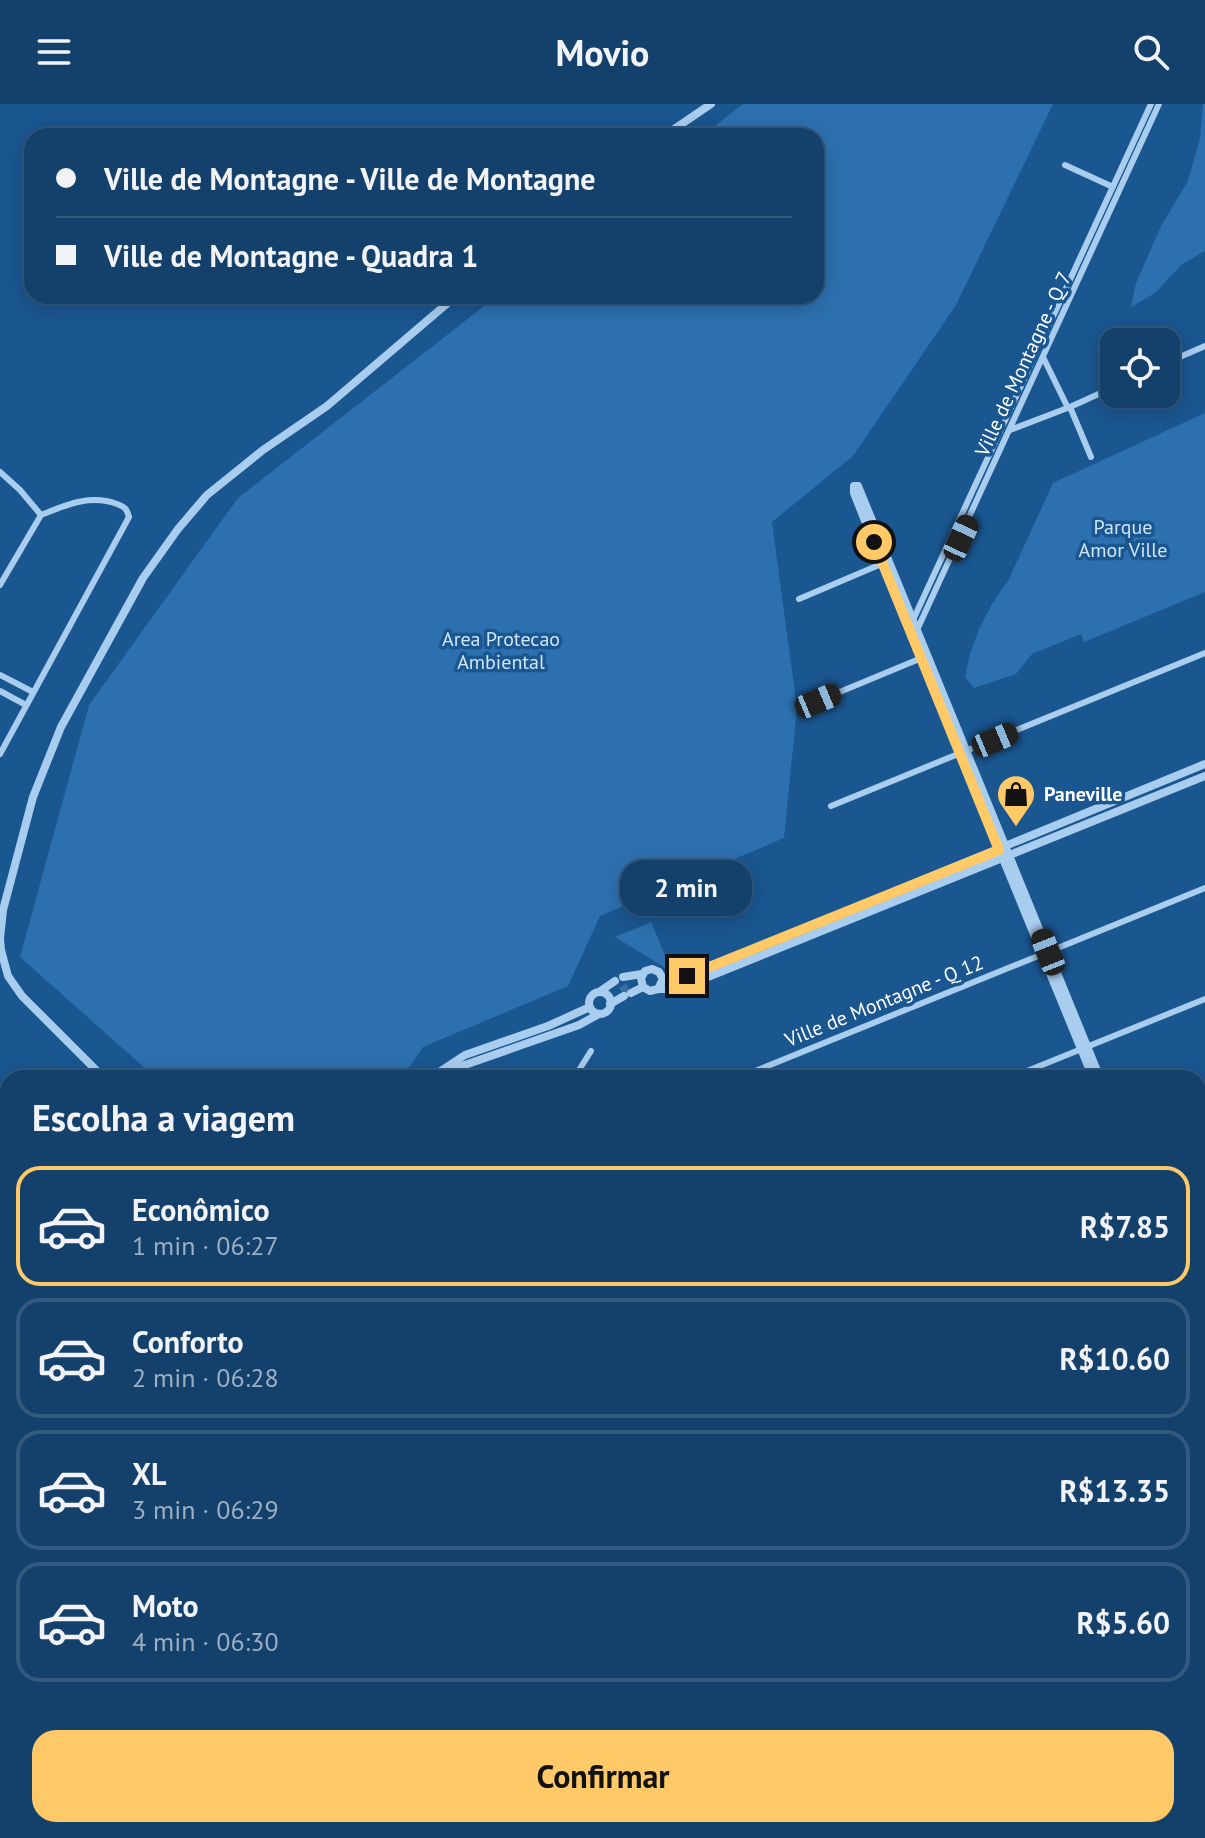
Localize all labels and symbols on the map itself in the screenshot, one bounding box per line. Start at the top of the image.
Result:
street label: Ville de Montagne - Q 7 [968,268,1077,461]
car [940,511,982,565]
park label: Parque Amor Ville [1079,514,1167,563]
route start [856,524,892,560]
park label: Area Protecao Ambiental [442,626,560,675]
car [791,681,845,721]
car [968,720,1022,760]
shop icon: Paneville [995,773,1037,828]
place label: Paneville [1044,781,1122,807]
callout: 2 min [621,860,753,916]
car [1028,925,1068,979]
street label: Ville de Montagne - Q 12 [780,949,987,1053]
route end [669,958,705,994]

